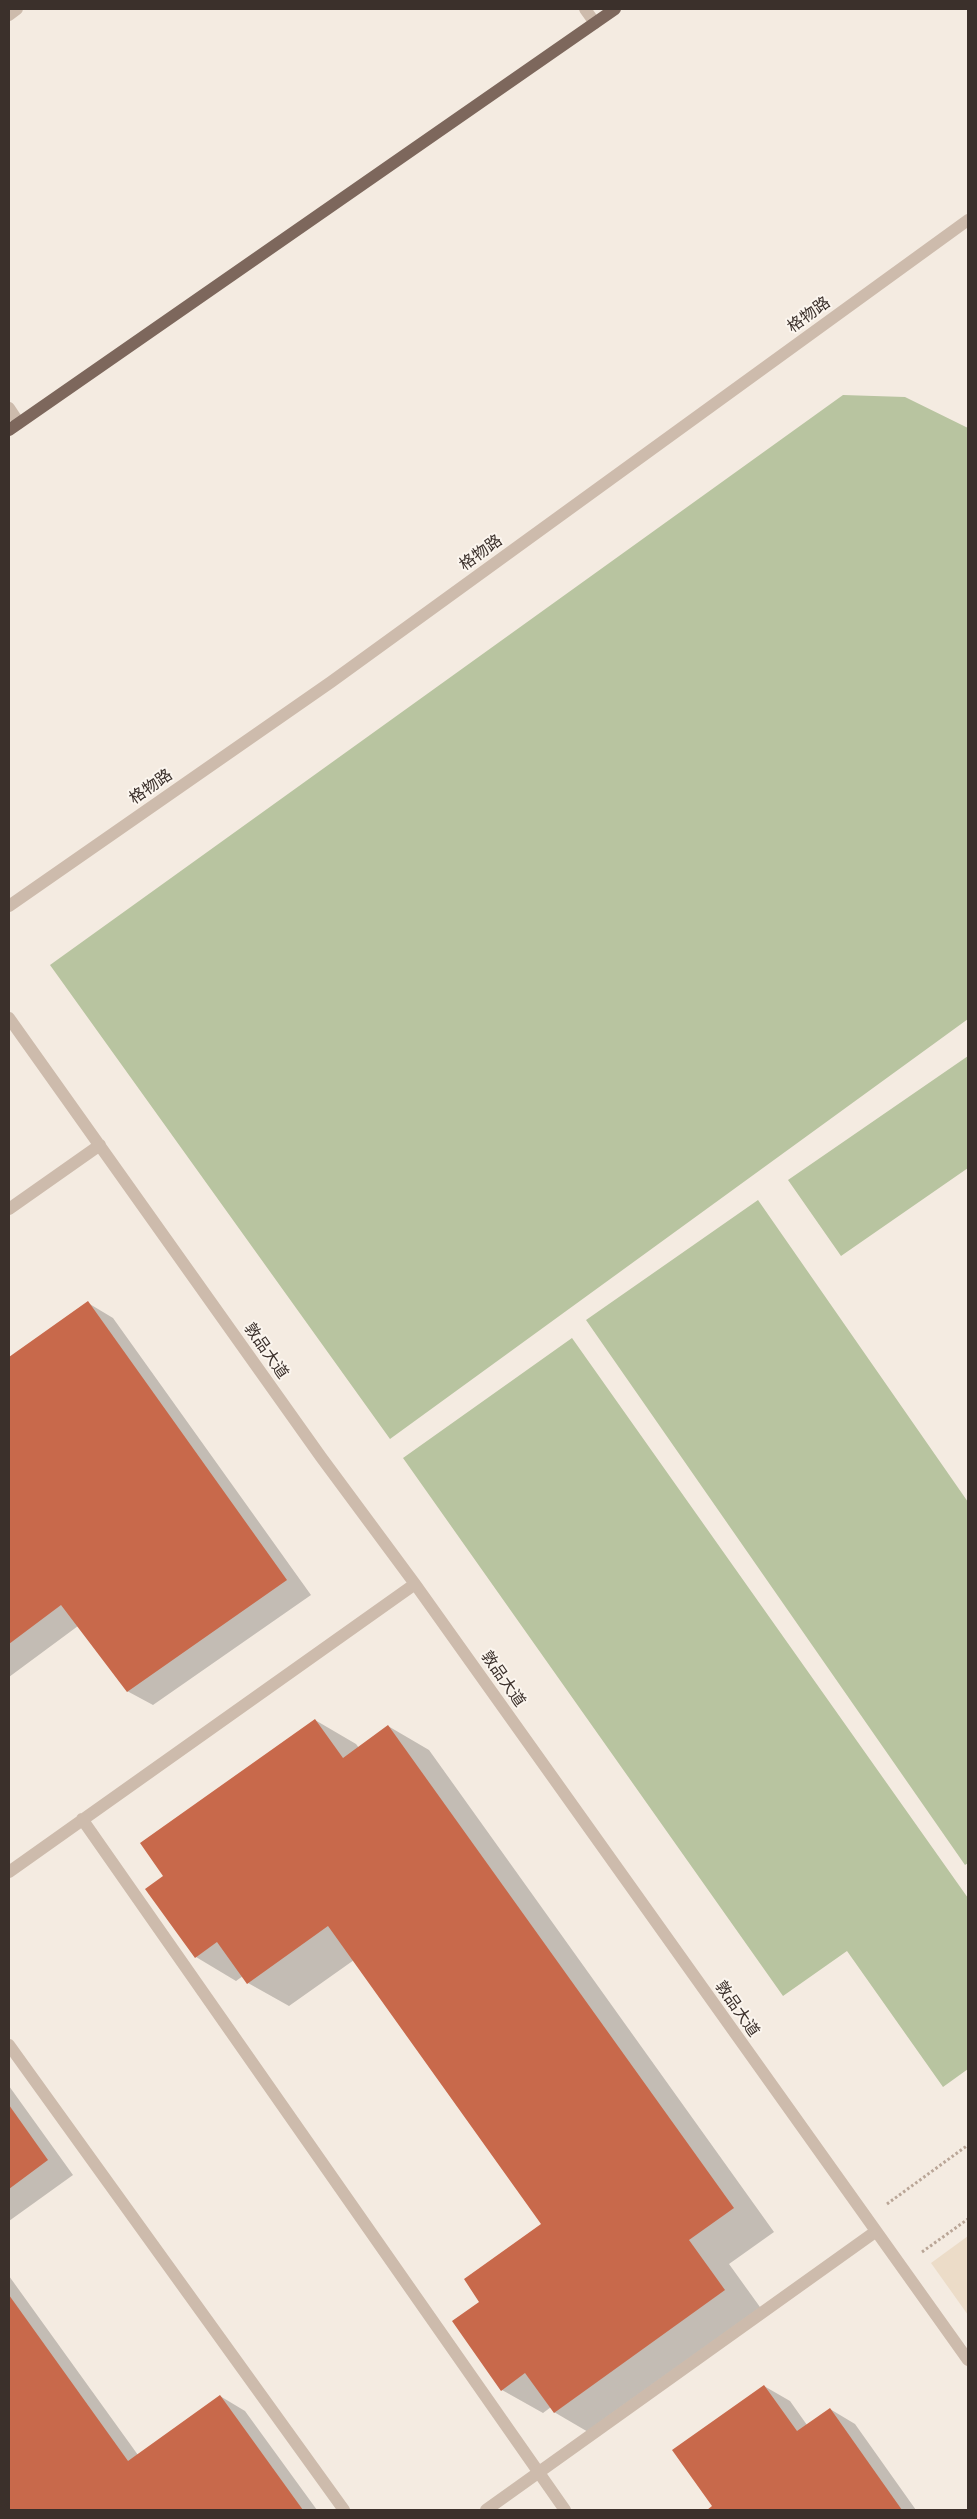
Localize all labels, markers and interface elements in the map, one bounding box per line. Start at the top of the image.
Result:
street label: 格物路 [784,293,834,337]
street label: 格物路 [456,531,506,575]
street label: 格物路 [126,765,176,809]
street label: 敦品大道 [240,1319,292,1383]
street label: 敦品大道 [477,1647,529,1711]
street label: 敦品大道 [711,1977,763,2041]

